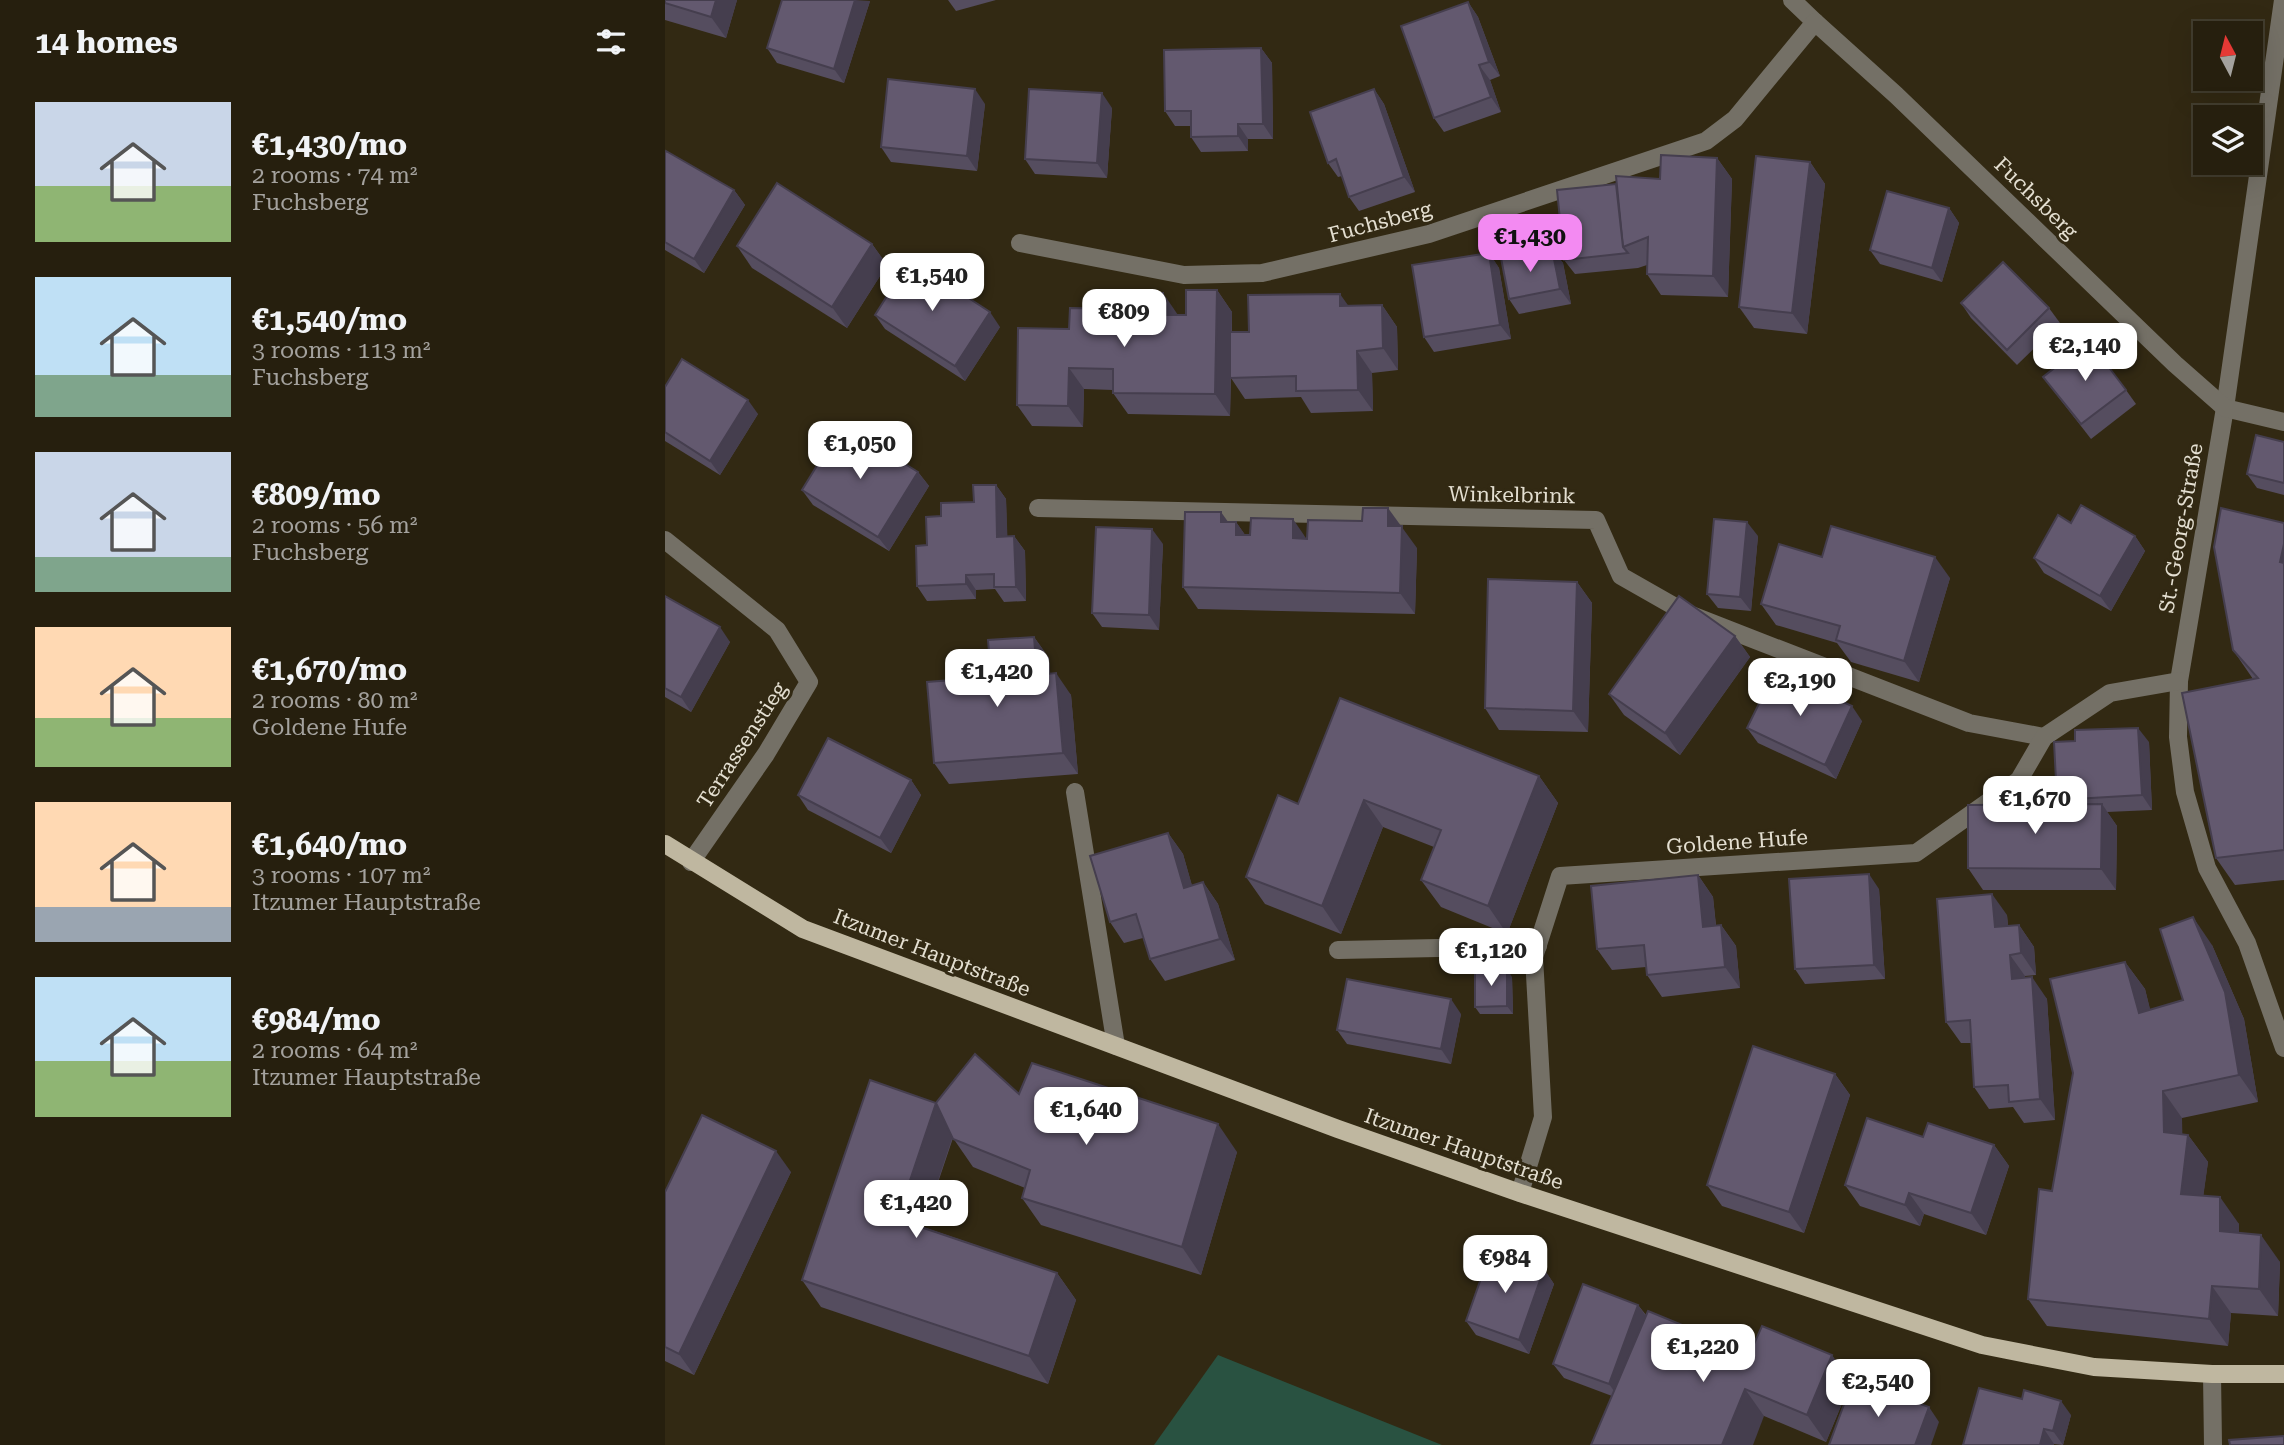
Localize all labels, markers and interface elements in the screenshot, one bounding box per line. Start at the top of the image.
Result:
north arrow [2193,21,2263,91]
map controls [2193,21,2263,175]
icon: filters [592,23,630,61]
text: 14 homes [35,25,178,60]
button: layers [2193,105,2263,175]
text: €1,430/mo [252,127,407,162]
icon: home [91,130,175,214]
street label: Fuchsberg [1989,152,2083,244]
text: 2 rooms · 74 m² [252,162,418,189]
text: Fuchsberg [252,189,368,216]
street label: Fuchsberg [1326,197,1435,247]
pin: €1,430 [1473,215,1587,274]
text: €1,430 [1494,223,1566,250]
pin: €1,540 [875,254,989,313]
text: €1,540 [896,262,968,289]
pin: €809 [1083,290,1165,349]
text: €809 [1098,298,1150,325]
text: €1,540/mo [252,302,407,337]
icon: home [91,305,175,389]
pin: €2,140 [2028,324,2142,383]
text: €2,140 [2049,332,2121,359]
text: 3 rooms · 113 m² [252,337,430,364]
text: Fuchsberg [252,364,368,391]
pin: €1,050 [803,421,917,481]
text: €1,050 [824,430,896,457]
street label: St.-Georg-Straße [2154,441,2208,615]
text: €809/mo [252,477,381,512]
icon: home [91,480,175,564]
street label: Winkelbrink [1448,482,1576,508]
text: 2 rooms · 56 m² [252,512,418,539]
text: Fuchsberg [252,539,368,566]
pin: €1,420 [940,650,1054,709]
text: €1,670/mo [252,652,407,687]
icon: home [91,655,175,739]
text: €1,420 [961,658,1033,685]
pin: €2,190 [1743,658,1857,718]
text: €2,190 [1764,667,1836,694]
street label: Terrassenstieg [692,677,792,812]
text: 2 rooms · 80 m² [252,687,418,714]
text: Goldene Hufe [252,714,407,741]
pin: €1,670 [1978,776,2092,836]
text: €1,670 [1999,785,2071,812]
street label: Goldene Hufe [1666,825,1808,859]
text: €1,640/mo [252,827,407,862]
icon: home [91,830,175,914]
text: 3 rooms · 107 m² [252,862,430,889]
text: Itzumer Hauptstraße [252,889,481,916]
street label: Itzumer Hauptstraße [830,904,1034,1002]
pin: €1,120 [1434,928,1548,988]
text: €1,120 [1455,937,1527,964]
text: €984/mo [252,1002,381,1037]
icon: home [91,1005,175,1089]
text: 2 rooms · 64 m² [252,1037,418,1064]
text: Itzumer Hauptstraße [252,1064,481,1091]
pin: €1,640 [1029,1088,1143,1147]
text: €1,640 [1050,1096,1122,1123]
street label: Itzumer Hauptstraße [1361,1104,1567,1194]
pin: €1,420 [859,1180,973,1240]
text: €1,420 [880,1189,952,1216]
pin: €984 [1464,1236,1546,1295]
text: €984 [1479,1244,1531,1271]
pin: €1,220 [1646,1324,1760,1384]
text: €1,220 [1667,1333,1739,1360]
pin: €2,540 [1821,1360,1935,1419]
text: €2,540 [1842,1368,1914,1395]

